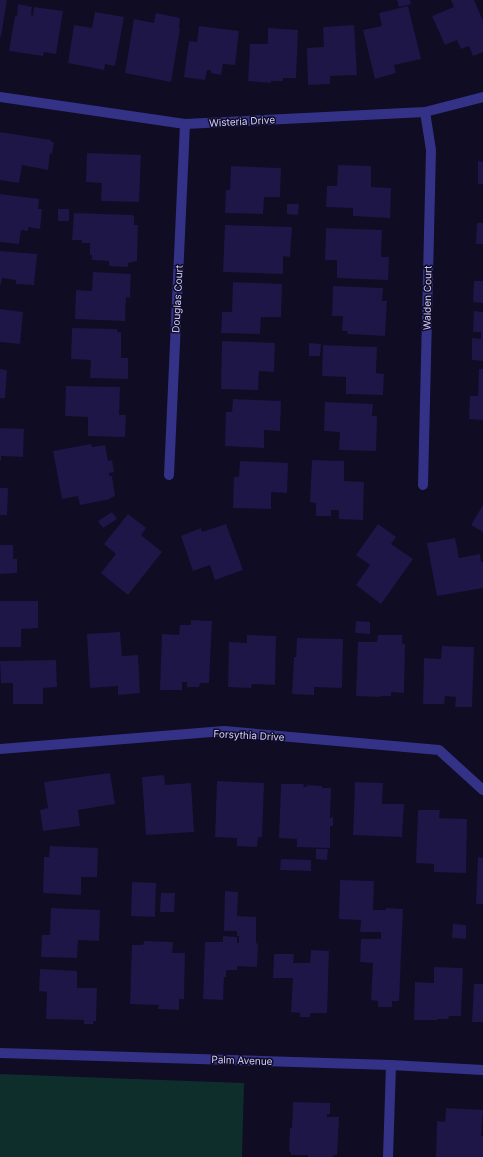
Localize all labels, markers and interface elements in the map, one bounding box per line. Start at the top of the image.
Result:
street label: Wisteria Drive [209,113,276,129]
street label: Douglas Court [169,264,185,333]
street label: Walden Court [420,265,434,330]
street label: Forsythia Drive [213,727,285,743]
street label: Palm Avenue [211,1053,273,1067]

